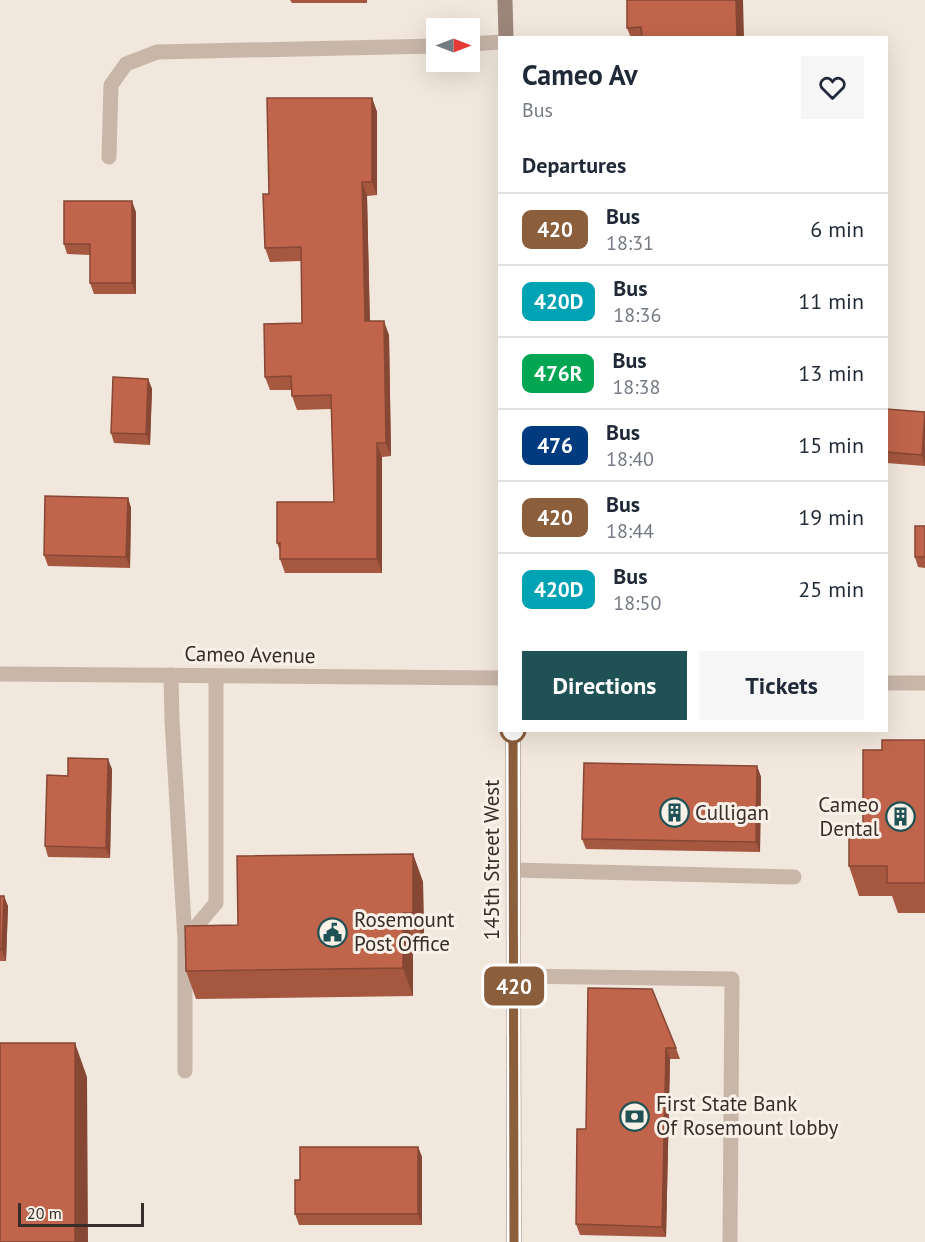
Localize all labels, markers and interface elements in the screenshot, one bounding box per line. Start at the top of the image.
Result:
north arrow [426,18,480,72]
map controls [426,18,480,72]
text: Cameo Av [522,56,638,93]
button: heart [801,56,864,119]
text: Bus [522,97,553,123]
text: Departures [522,151,626,179]
text: Bus [606,202,640,230]
text: 6 min [810,215,864,243]
text: 420 [537,216,573,243]
text: 18:31 [606,230,654,256]
text: Bus [613,274,647,302]
text: 11 min [798,287,864,315]
text: 420D [534,288,583,315]
text: 18:36 [613,302,661,328]
text: Bus [612,346,647,374]
text: 13 min [798,359,864,387]
text: 476R [534,360,582,387]
text: 18:38 [612,374,660,400]
text: Bus [606,418,640,446]
text: 15 min [798,431,864,459]
text: 476 [537,432,573,459]
text: 18:40 [606,446,654,472]
text: Bus [606,490,640,518]
text: 19 min [798,503,864,531]
text: 420 [537,504,573,531]
text: 18:44 [606,518,654,544]
text: Bus [613,562,647,590]
text: 25 min [798,575,864,603]
text: 420D [534,576,583,603]
text: 18:50 [613,590,661,616]
street label: Cameo Avenue [184,640,316,669]
button: Directions [522,651,687,720]
button: Tickets [699,651,864,720]
unlabelled marker [500,717,526,743]
street label: 145th Street West [478,780,505,940]
place label: Cameo Dental [818,791,879,842]
building icon: Culligan [658,797,690,829]
place label: Culligan [695,799,769,826]
building icon: Cameo Dental [884,801,916,833]
place label: Rosemount Post Office [354,906,455,957]
public building icon: Rosemount Post Office [317,916,349,948]
line badge: 420 [480,966,548,1006]
text: 420 [496,973,532,1000]
place label: First State Bank Of Rosemount lobby [656,1090,839,1141]
bank icon: First State Bank Of Rosemount lobby [619,1100,651,1132]
scale bar [18,1200,144,1228]
text: 20 m [27,1203,62,1223]

